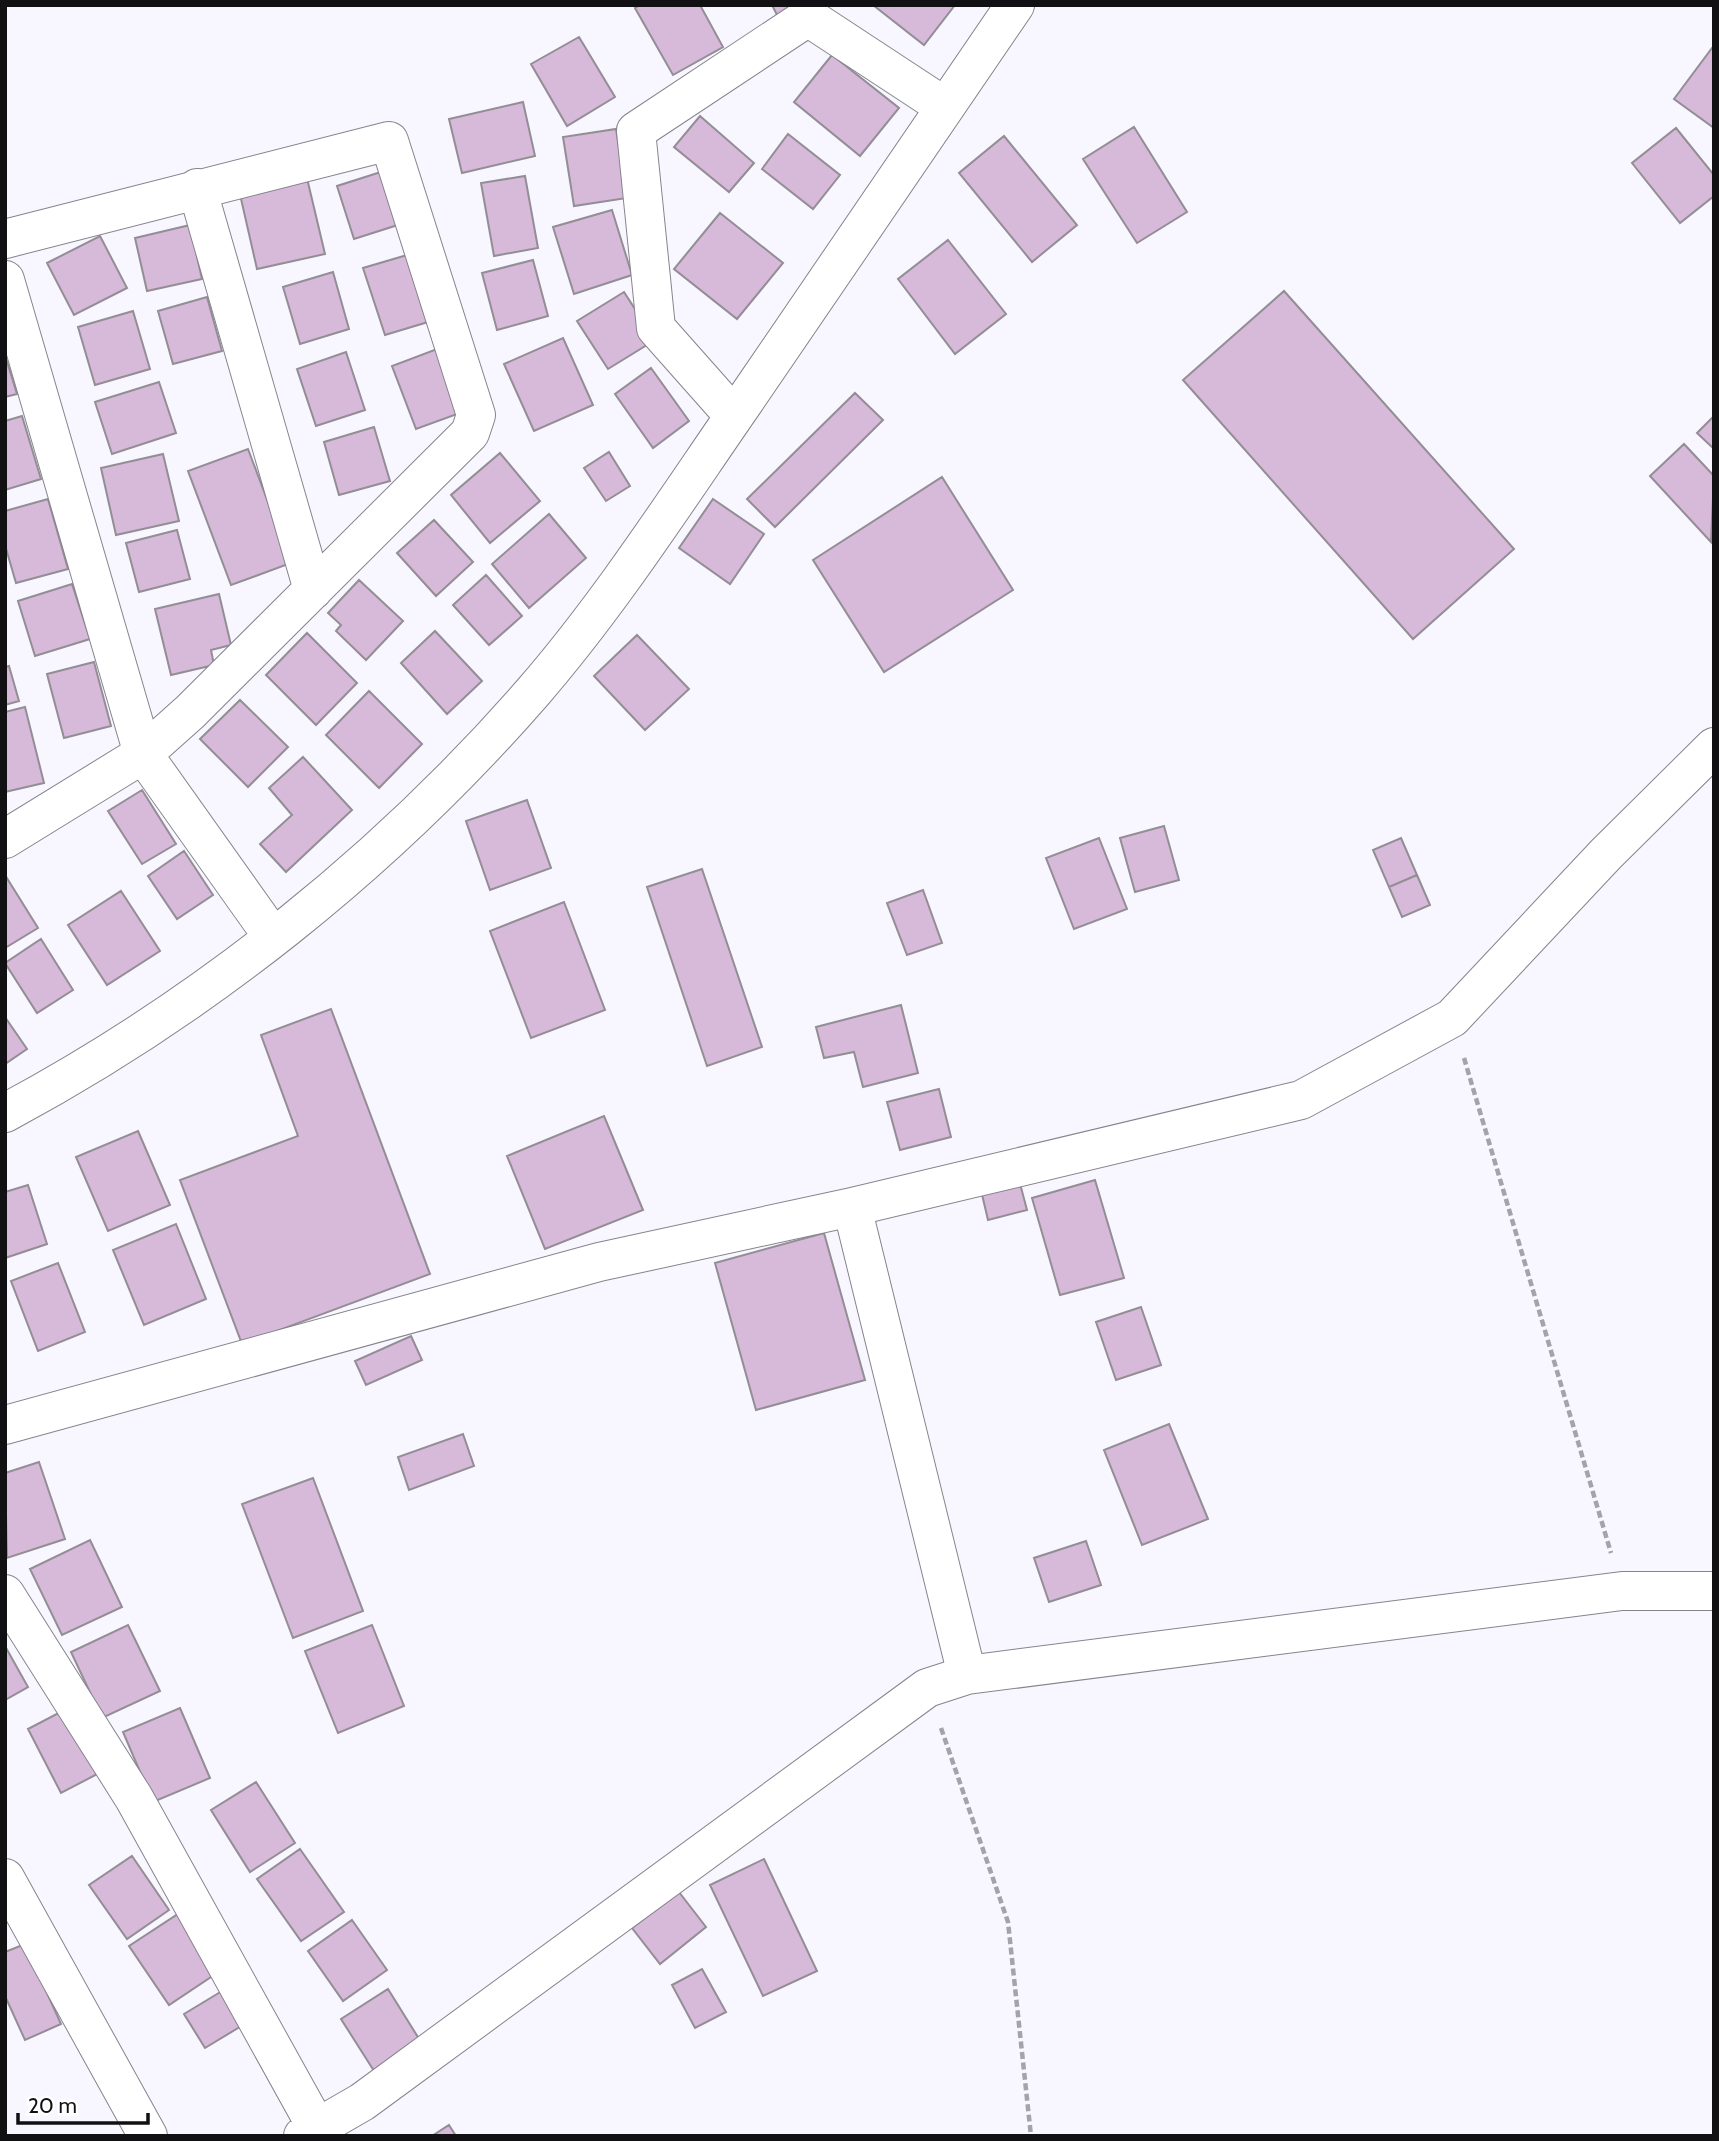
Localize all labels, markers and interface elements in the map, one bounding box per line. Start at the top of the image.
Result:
scale bar [18,2082,147,2126]
text: 20 m [28,2093,77,2118]

